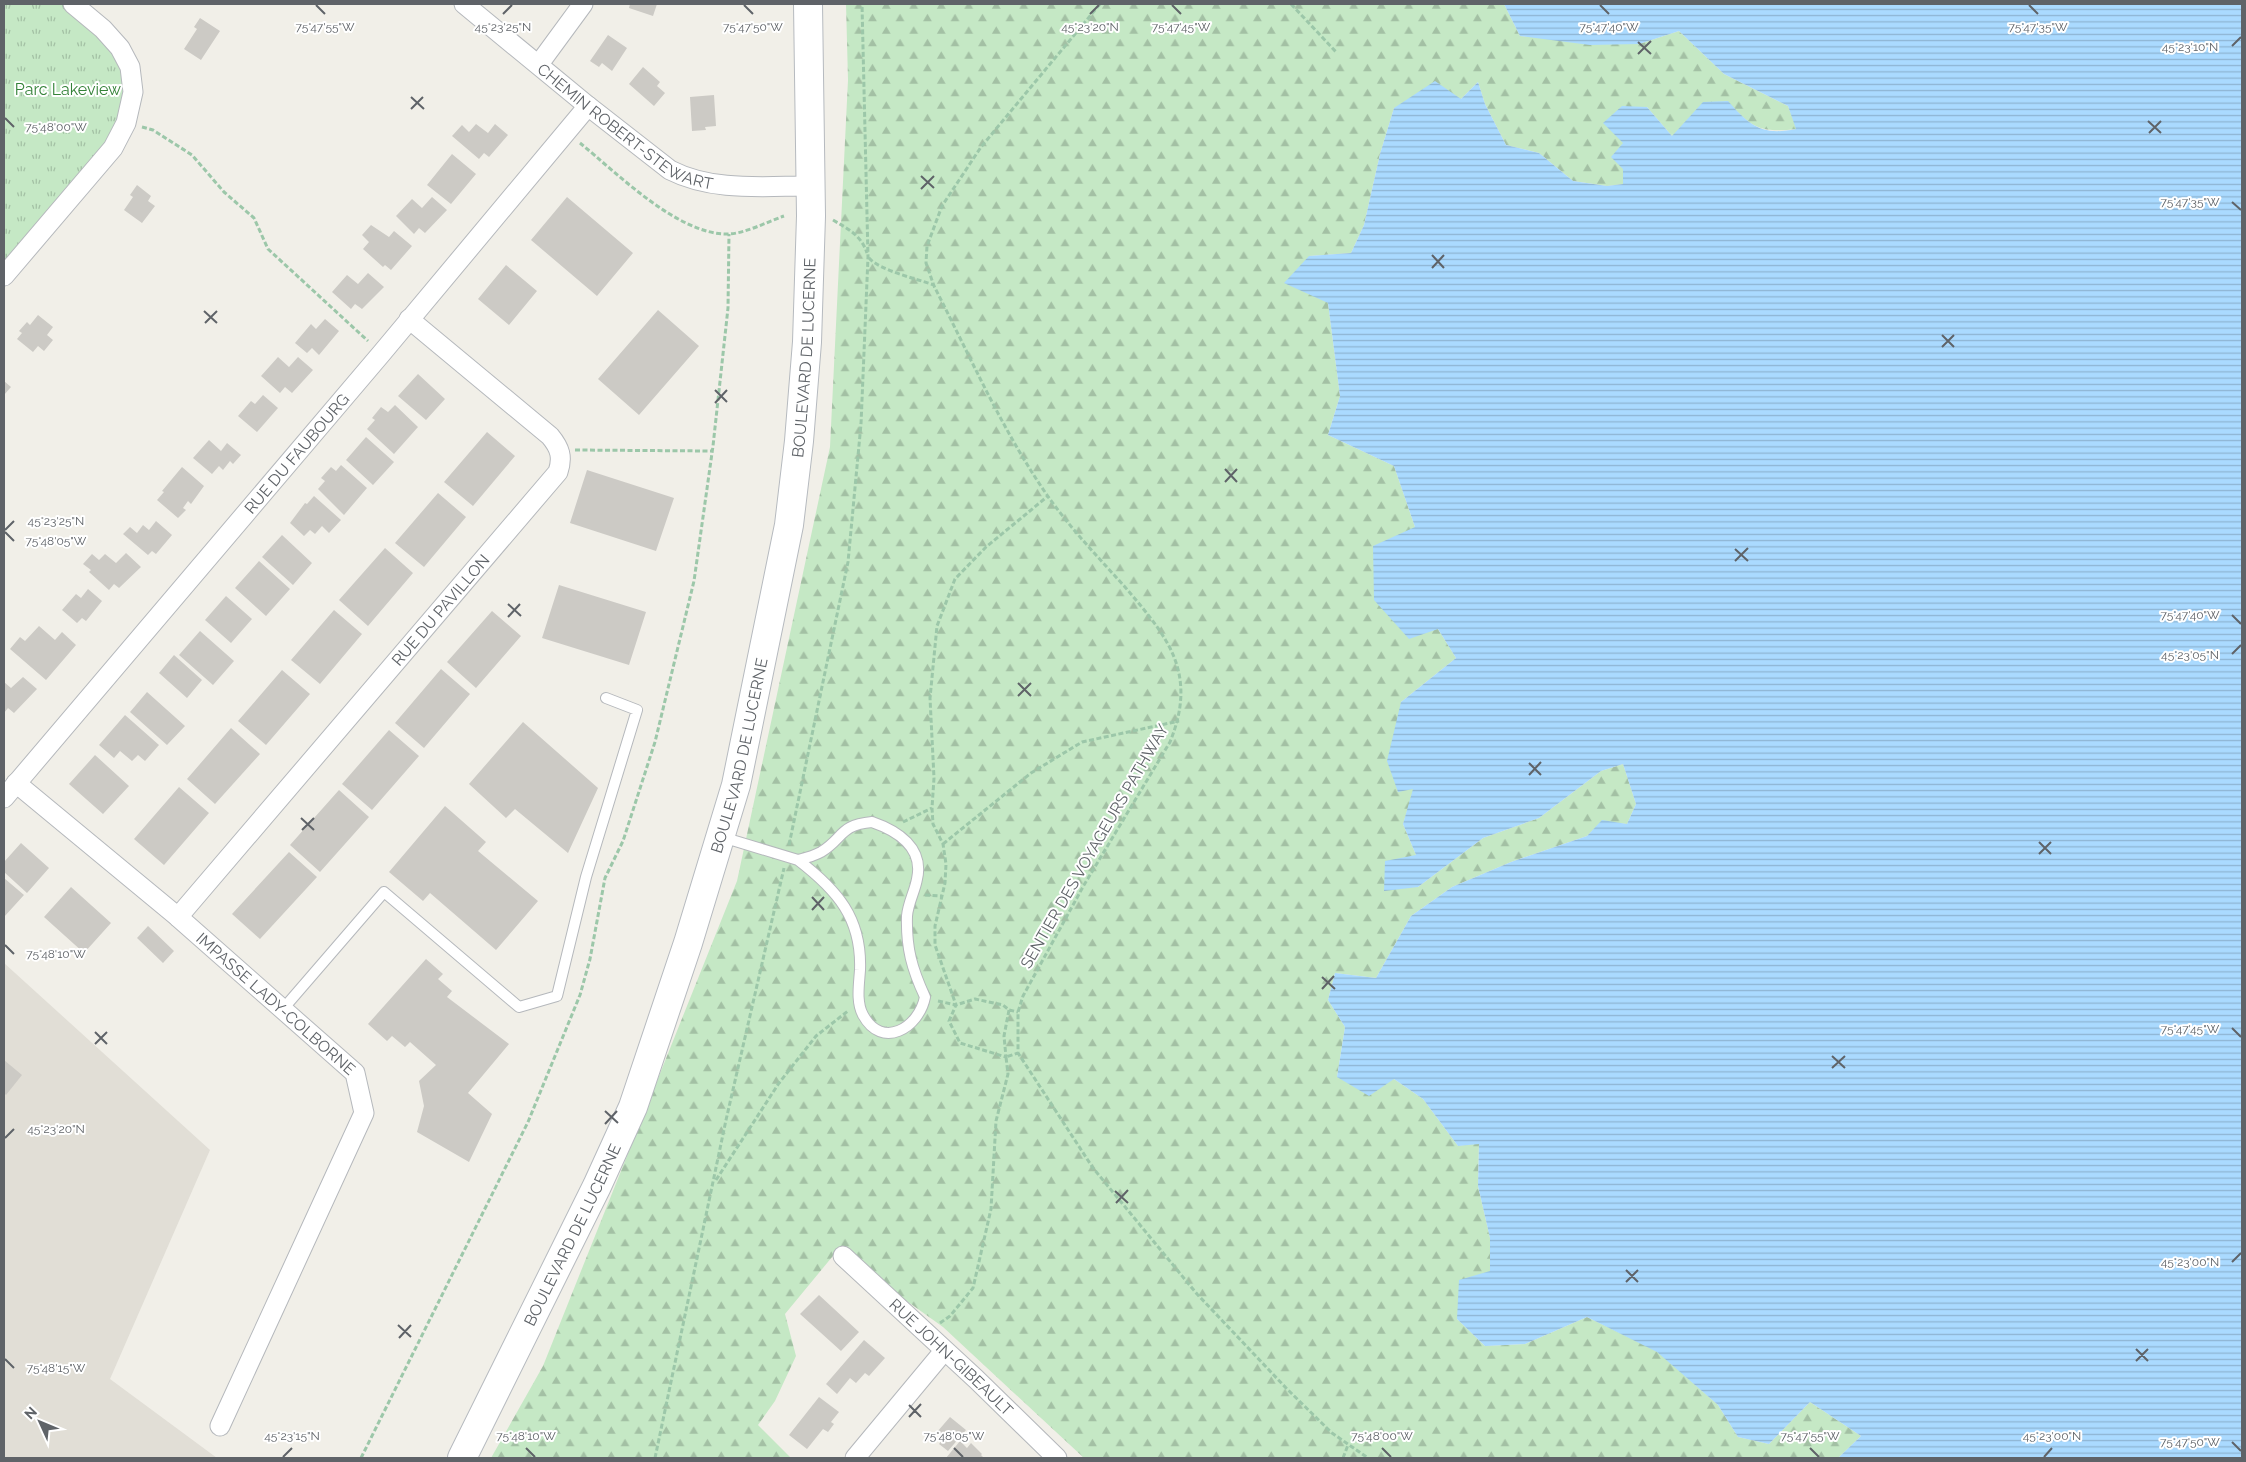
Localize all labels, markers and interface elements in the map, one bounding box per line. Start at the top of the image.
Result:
text: 75°47'55"W [295,20,355,34]
text: 45°23'25"N [475,20,531,34]
text: 75°47'50"W [723,20,783,34]
text: 45°23'20"N [1061,20,1119,34]
text: 75°47'45"W [1152,20,1211,34]
text: 75°47'40"W [1579,20,1639,34]
text: 75°47'35"W [2008,20,2068,34]
text: 45°23'10"N [2162,40,2218,54]
street label: CHEMIN ROBERT-STEWART [533,59,715,194]
park label: Parc Lakeview [15,80,121,99]
text: 75°48'00"W [25,120,87,134]
text: 75°47'35"W [2160,195,2220,209]
street label: BOULEVARD DE LUCERNE [788,257,820,459]
street label: RUE DU FAUBOURG [241,390,353,518]
text: 45°23'25"N [28,514,84,528]
text: 75°48'05"W [26,534,87,548]
street label: RUE DU PAVILLON [388,551,494,670]
text: 75°47'40"W [2160,608,2220,622]
text: 45°23'05"N [2161,648,2219,662]
street label: BOULEVARD DE LUCERNE [707,656,772,856]
street label: SENTIER DES VOYAGEURS PATHWAY [1016,720,1173,972]
street label: IMPASSE LADY-COLBORNE [192,929,359,1079]
text: 75°48'10"W [26,947,86,961]
text: 75°47'45"W [2161,1022,2220,1036]
text: 45°23'20"N [27,1122,85,1136]
street label: BOULEVARD DE LUCERNE [520,1141,625,1329]
text: 45°23'00"N [2161,1255,2219,1269]
street label: RUE JOHN-GIBEAULT [885,1295,1017,1420]
text: 75°48'15"W [27,1361,86,1375]
north arrow [15,1397,65,1447]
text: N [21,1404,40,1422]
text: 45°23'15"N [264,1429,320,1443]
text: 75°48'10"W [496,1429,556,1443]
text: 75°48'05"W [924,1429,985,1443]
text: 75°48'00"W [1351,1429,1413,1443]
text: 75°47'55"W [1780,1429,1840,1443]
text: 45°23'00"N [2023,1429,2081,1443]
text: 75°47'50"W [2160,1435,2220,1449]

